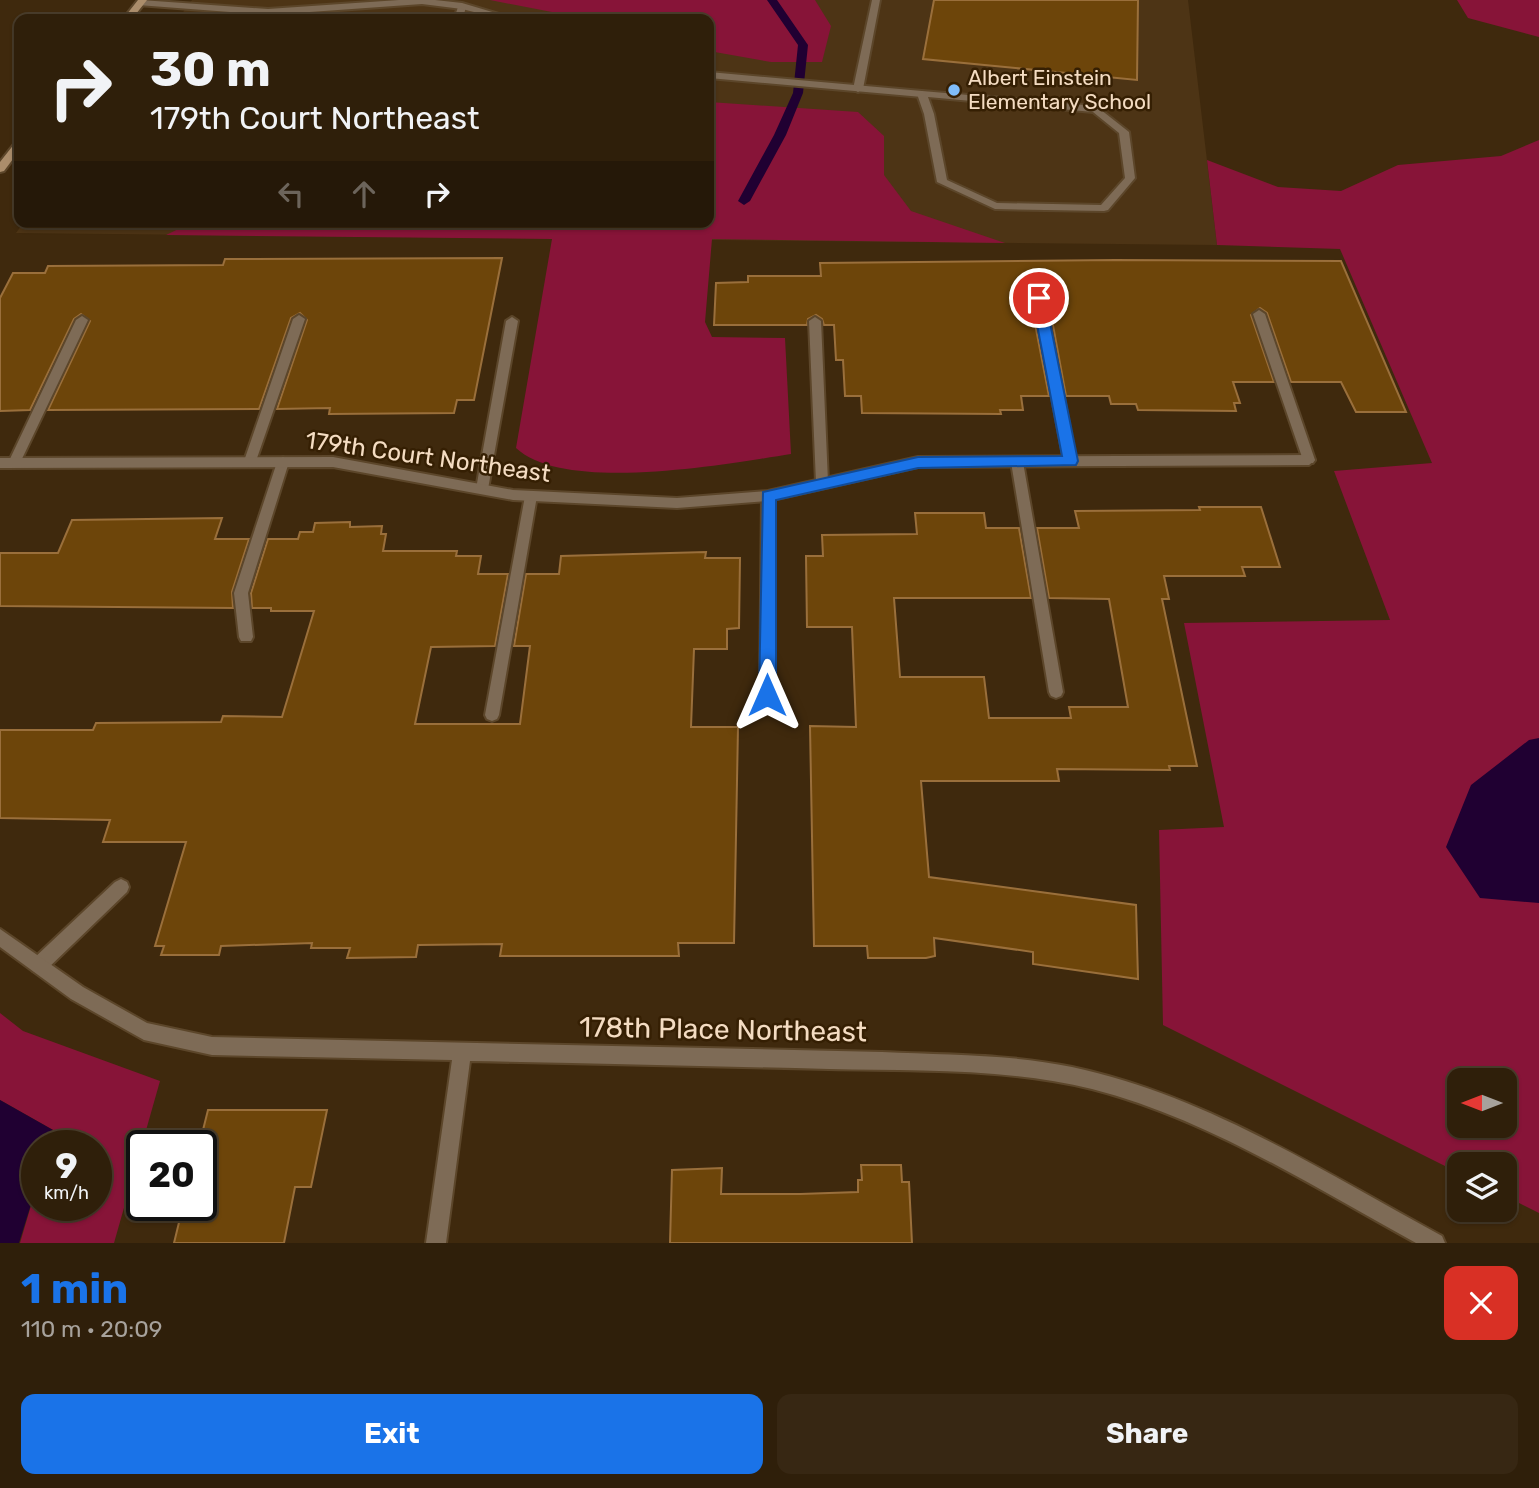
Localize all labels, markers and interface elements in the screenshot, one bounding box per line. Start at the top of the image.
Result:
text: 30 m [150,40,271,98]
icon: right [35,42,126,133]
place label: Albert Einstein Elementary School [968,65,1151,114]
marker: Albert Einstein Elementary School [946,82,962,98]
text: 179th Court Northeast [150,99,480,137]
icon: left [272,175,310,213]
icon: ahead [345,175,383,213]
icon: right [418,175,456,213]
pin [1009,268,1069,328]
icon: arrive [1020,279,1058,317]
street label: 179th Court Northeast [304,426,552,488]
position arrow [730,658,804,732]
street label: 178th Place Northeast [579,1010,867,1049]
north arrow [1447,1068,1517,1138]
map controls [1447,1068,1517,1222]
speed limit sign: 20 [126,1130,217,1221]
text: 9 [55,1145,78,1187]
button: layers [1447,1152,1517,1222]
text: km/h [44,1182,89,1204]
text: 1 min [21,1264,128,1314]
button: close [1444,1266,1518,1340]
text: 110 m · 20:09 [21,1315,162,1343]
button: Exit [21,1394,763,1474]
button: Share [777,1394,1518,1474]

